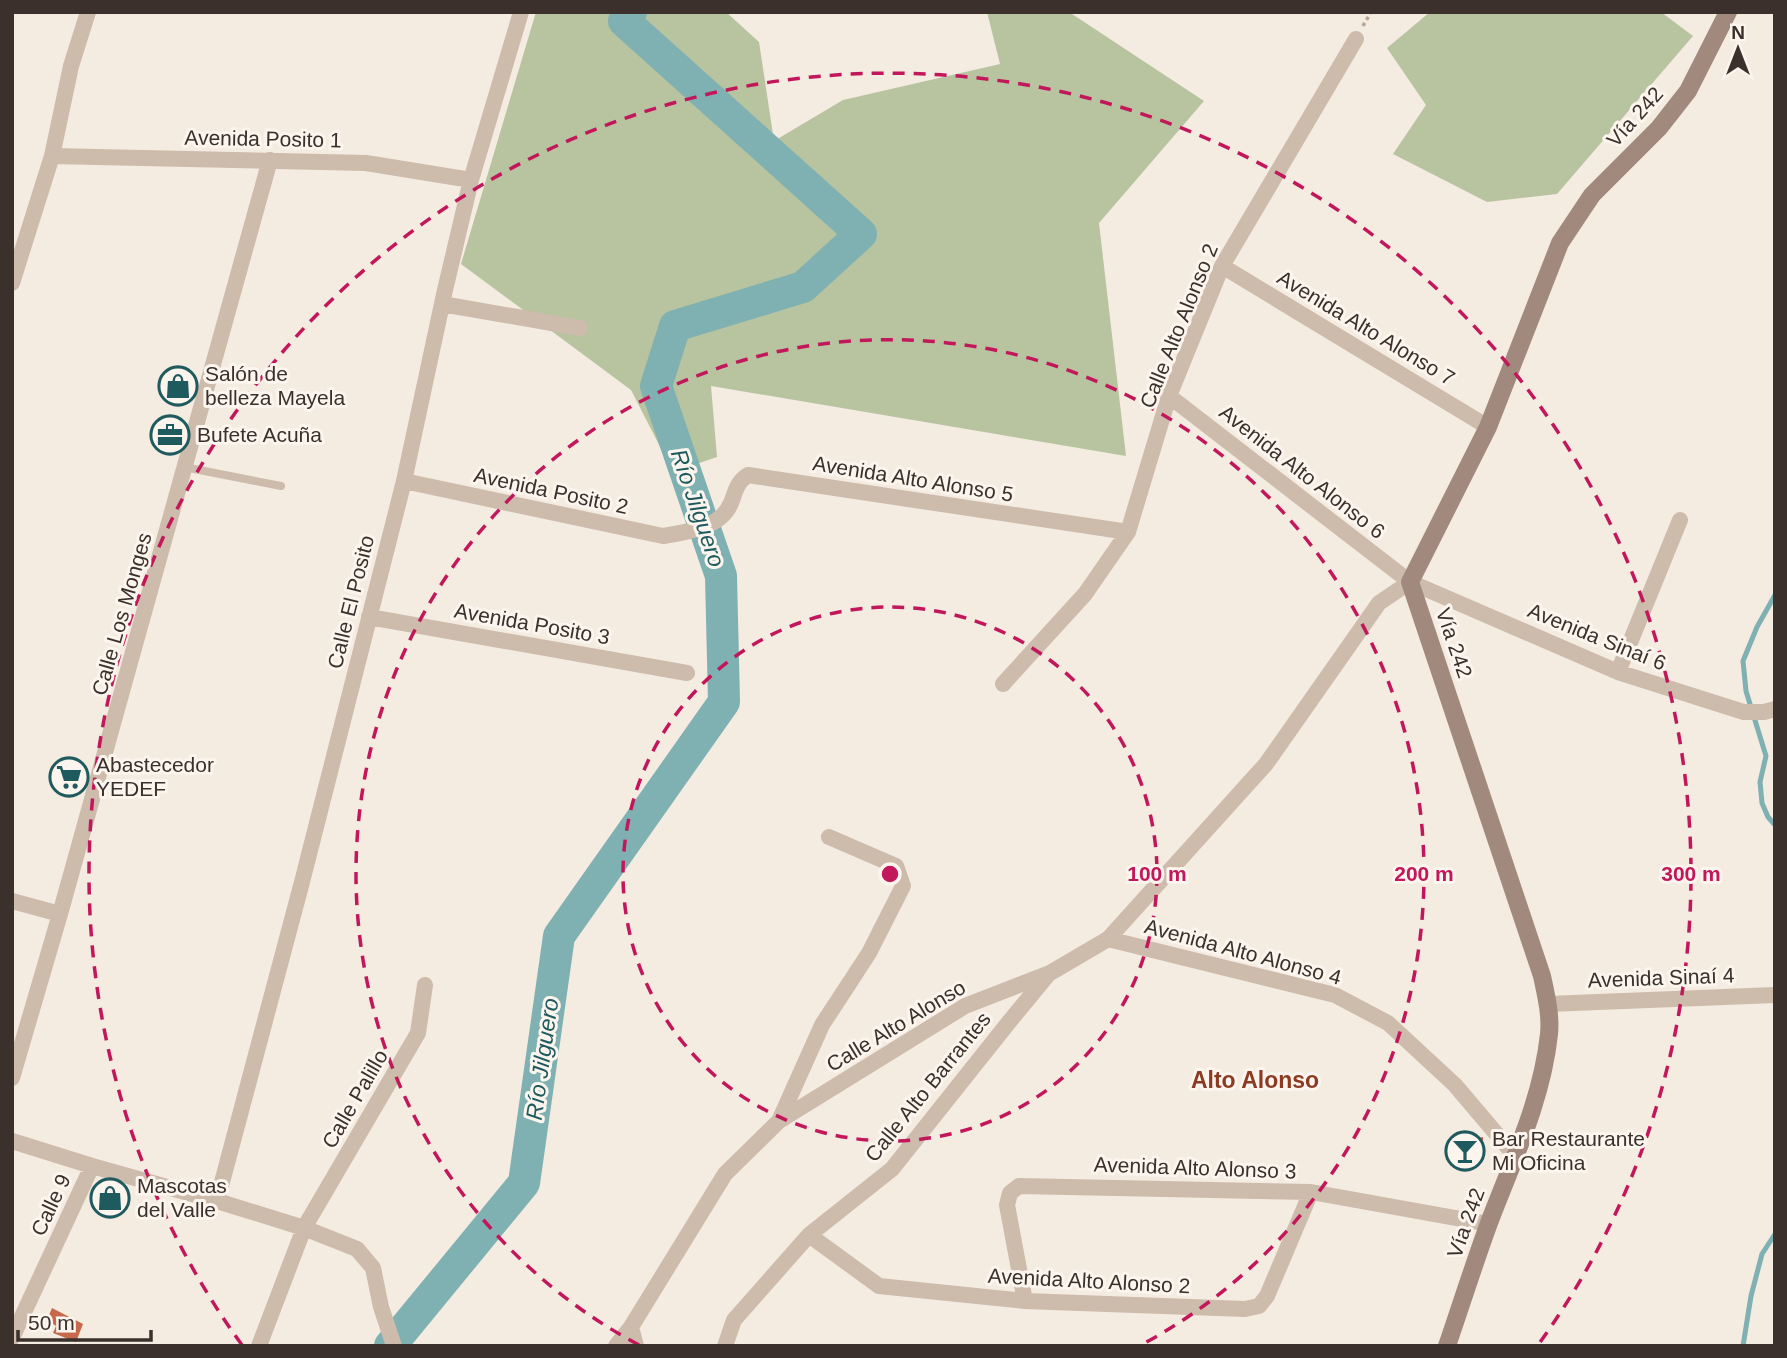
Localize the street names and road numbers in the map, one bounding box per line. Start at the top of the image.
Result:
street label: Vía 242 [1602,82,1667,151]
street label: Avenida Posito 1 [184,126,342,151]
street label: Calle Alto Alonso 2 [1135,240,1222,411]
street label: Avenida Alto Alonso 7 [1273,265,1459,390]
street label: Avenida Alto Alonso 6 [1215,400,1389,543]
street label: Avenida Alto Alonso 5 [811,451,1015,506]
street label: Avenida Posito 2 [472,463,630,518]
street label: Calle Los Monges [87,530,156,698]
street label: Calle El Posito [323,533,378,671]
street label: Avenida Sinaí 6 [1525,598,1670,675]
street label: Avenida Posito 3 [453,599,612,648]
street label: Vía 242 [1432,605,1477,681]
street label: Avenida Alto Alonso 4 [1142,914,1344,989]
street label: Avenida Sinaí 4 [1587,963,1735,992]
street label: Calle Alto Alonso [822,975,969,1076]
street label: Calle Alto Barrantes [860,1007,995,1166]
street label: Calle Palillo [317,1045,392,1152]
street label: Avenida Alto Alonso 3 [1093,1152,1297,1183]
street label: Calle 9 [26,1170,75,1239]
street label: Vía 242 [1442,1185,1489,1261]
street label: Avenida Alto Alonso 2 [987,1264,1191,1297]

